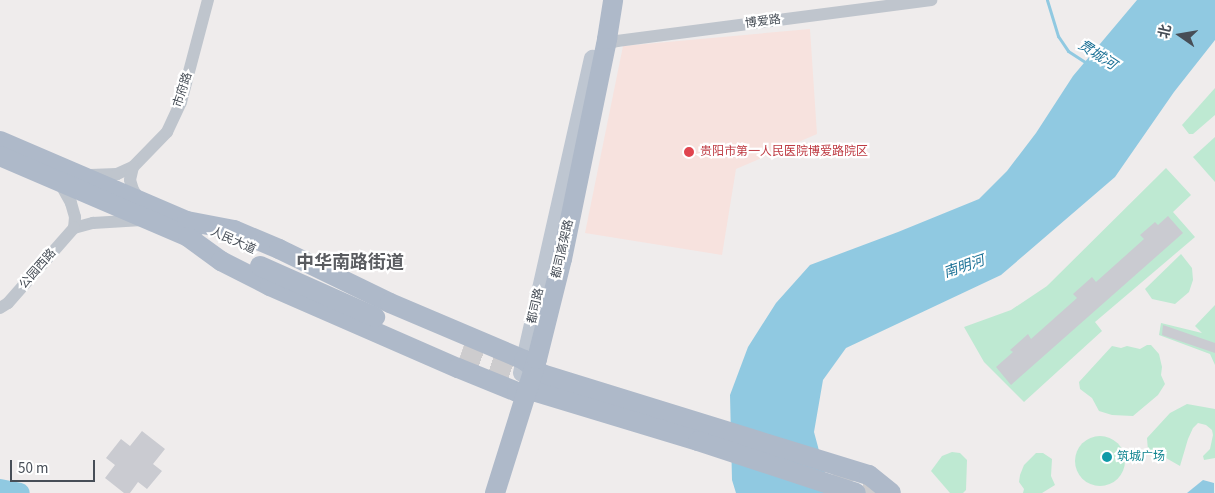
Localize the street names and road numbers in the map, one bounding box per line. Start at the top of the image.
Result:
street label: 博爱路 [744,13,782,31]
street label: 市府路 [171,71,195,109]
street label: 都司高架路 [549,218,577,280]
street label: 人民大道 [208,225,258,257]
street label: 公园西路 [17,246,59,292]
street label: 都司路 [525,287,547,325]

